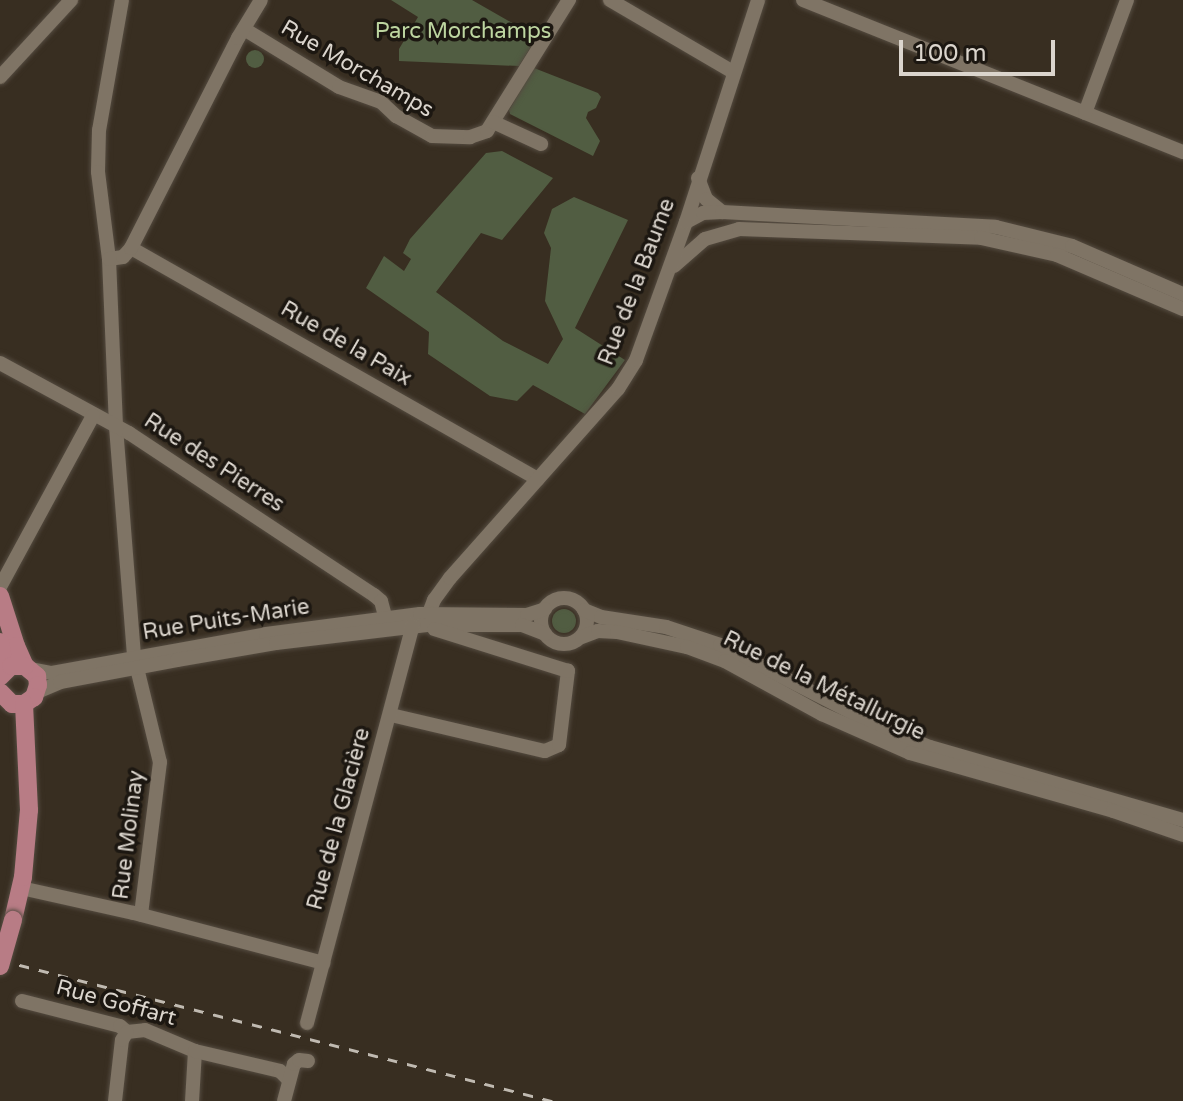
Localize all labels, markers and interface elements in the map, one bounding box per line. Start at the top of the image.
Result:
street label: Rue Morchamps [276,15,438,123]
park label: Parc Morchamps [375,19,551,45]
scale bar [903,24,1059,74]
text: 100 m [913,39,987,68]
street label: Rue de la Baume [593,195,681,369]
street label: Rue de la Paix [276,296,416,392]
street label: Rue des Pierres [139,408,289,518]
street label: Rue Puits-Marie [141,594,311,646]
street label: Rue de la Métallurgie [719,626,929,746]
street label: Rue de la Glacière [302,725,376,913]
street label: Rue Molinay [108,769,150,901]
street label: Rue Goffart [53,974,179,1032]

